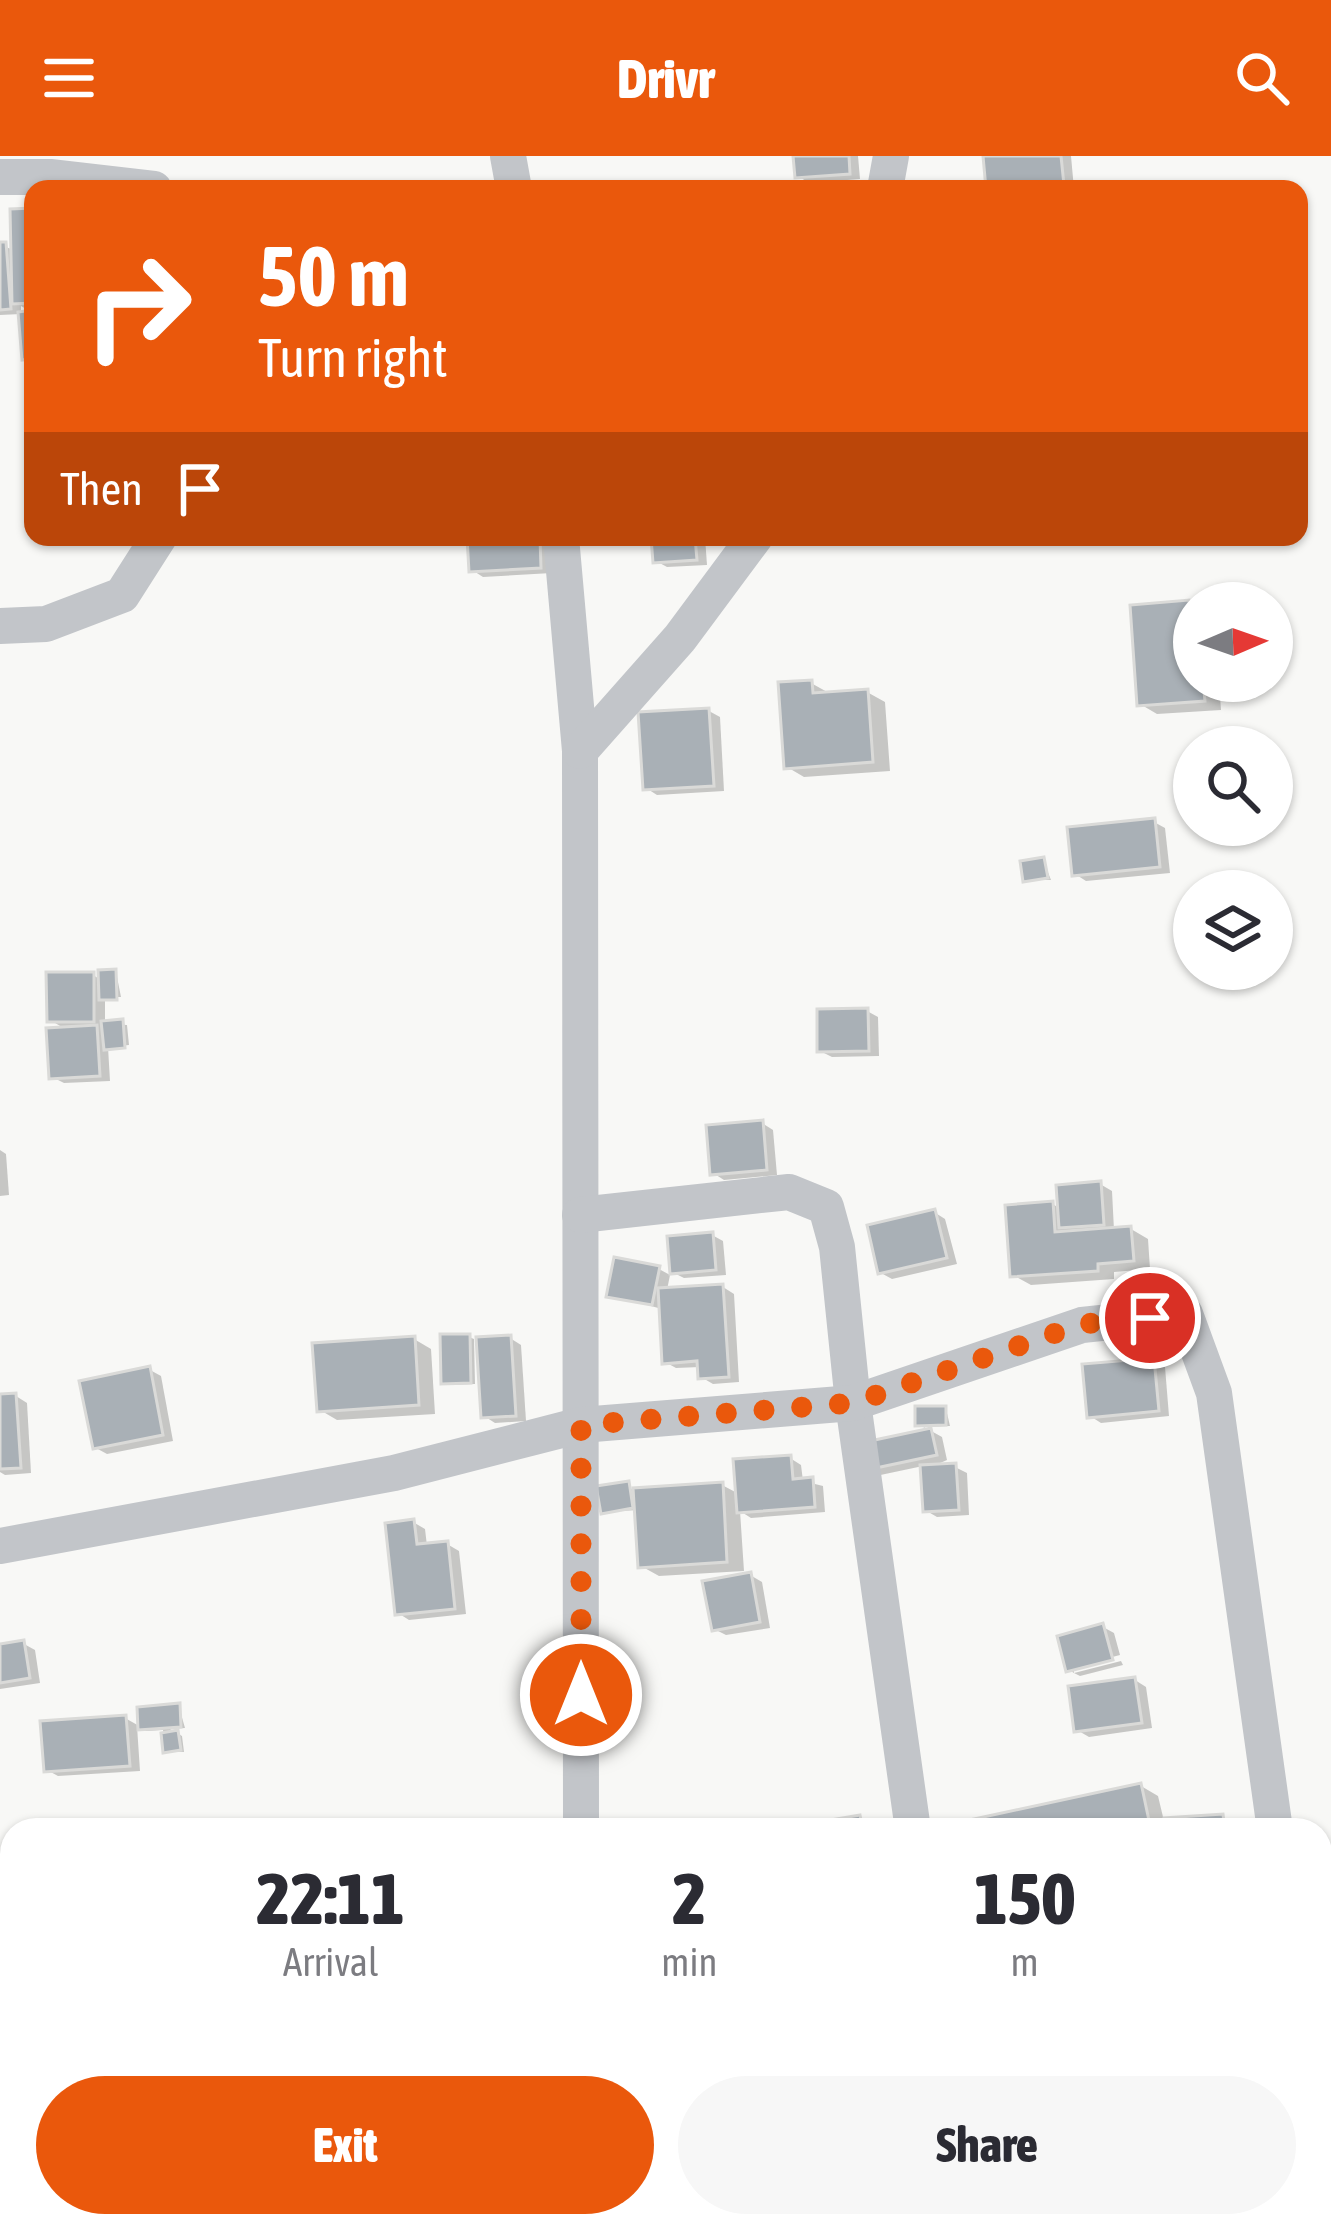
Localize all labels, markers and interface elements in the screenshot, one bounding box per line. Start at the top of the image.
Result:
icon: menu [36,45,102,111]
icon: search [1229,45,1295,111]
text: Drivr [617,48,714,109]
icon: right [60,228,216,384]
text: 50 m [258,228,409,324]
text: Turn right [258,327,448,388]
icon: arrive [167,456,233,522]
text: Then [60,463,143,515]
north arrow [1173,582,1293,702]
map controls [1173,582,1293,990]
button: search [1173,726,1293,846]
button: layers [1173,870,1293,990]
pin [1099,1267,1201,1369]
icon: arrive [1117,1285,1183,1351]
position arrow [518,1632,644,1758]
text: 22:11 [257,1857,405,1939]
text: 2 [672,1857,706,1939]
text: 150 [974,1857,1075,1939]
text: Arrival [283,1940,378,1984]
text: min [661,1940,717,1984]
text: m [1011,1940,1039,1984]
button: Exit [36,2076,654,2214]
button: Share [678,2076,1296,2214]

